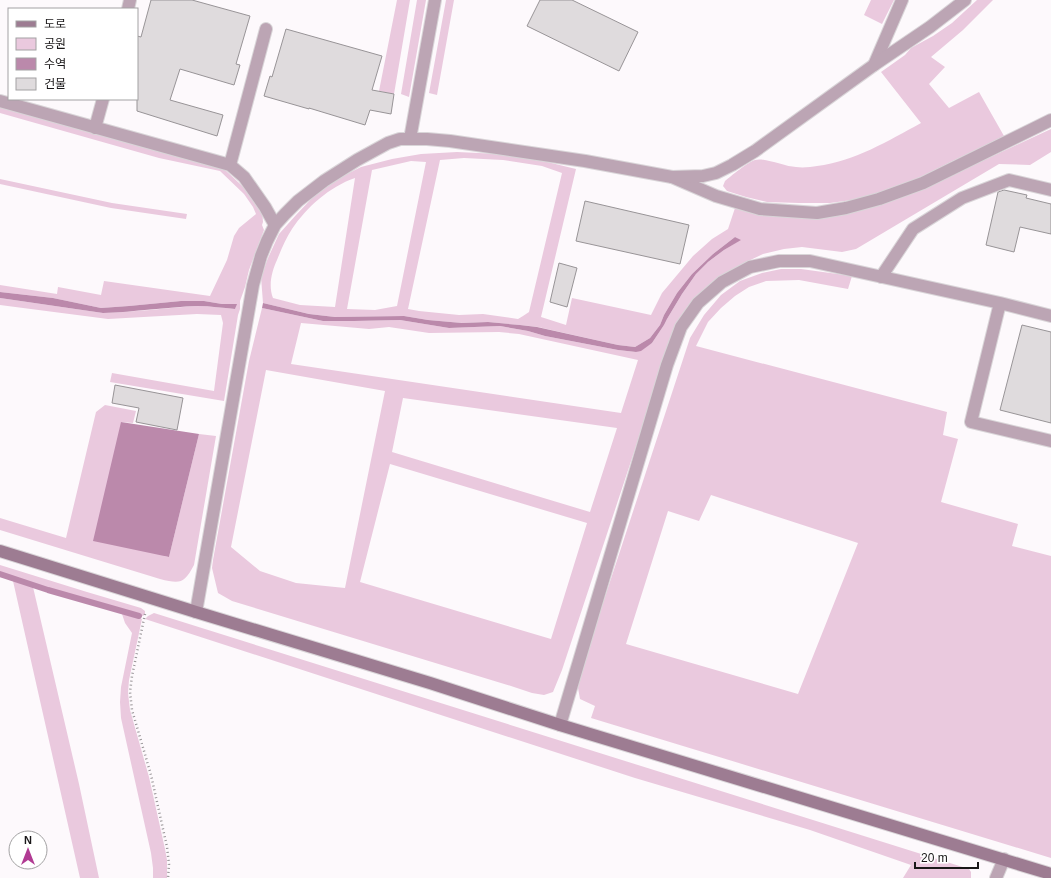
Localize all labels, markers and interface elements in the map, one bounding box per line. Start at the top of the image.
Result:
legend [8,8,138,100]
text: 도로 [44,17,66,31]
text: 공원 [44,37,66,51]
text: 수역 [44,57,66,71]
text: 건물 [44,77,66,91]
north arrow [8,830,48,870]
text: N [24,834,32,846]
scale bar [915,844,978,870]
text: 20 m [921,851,948,865]

